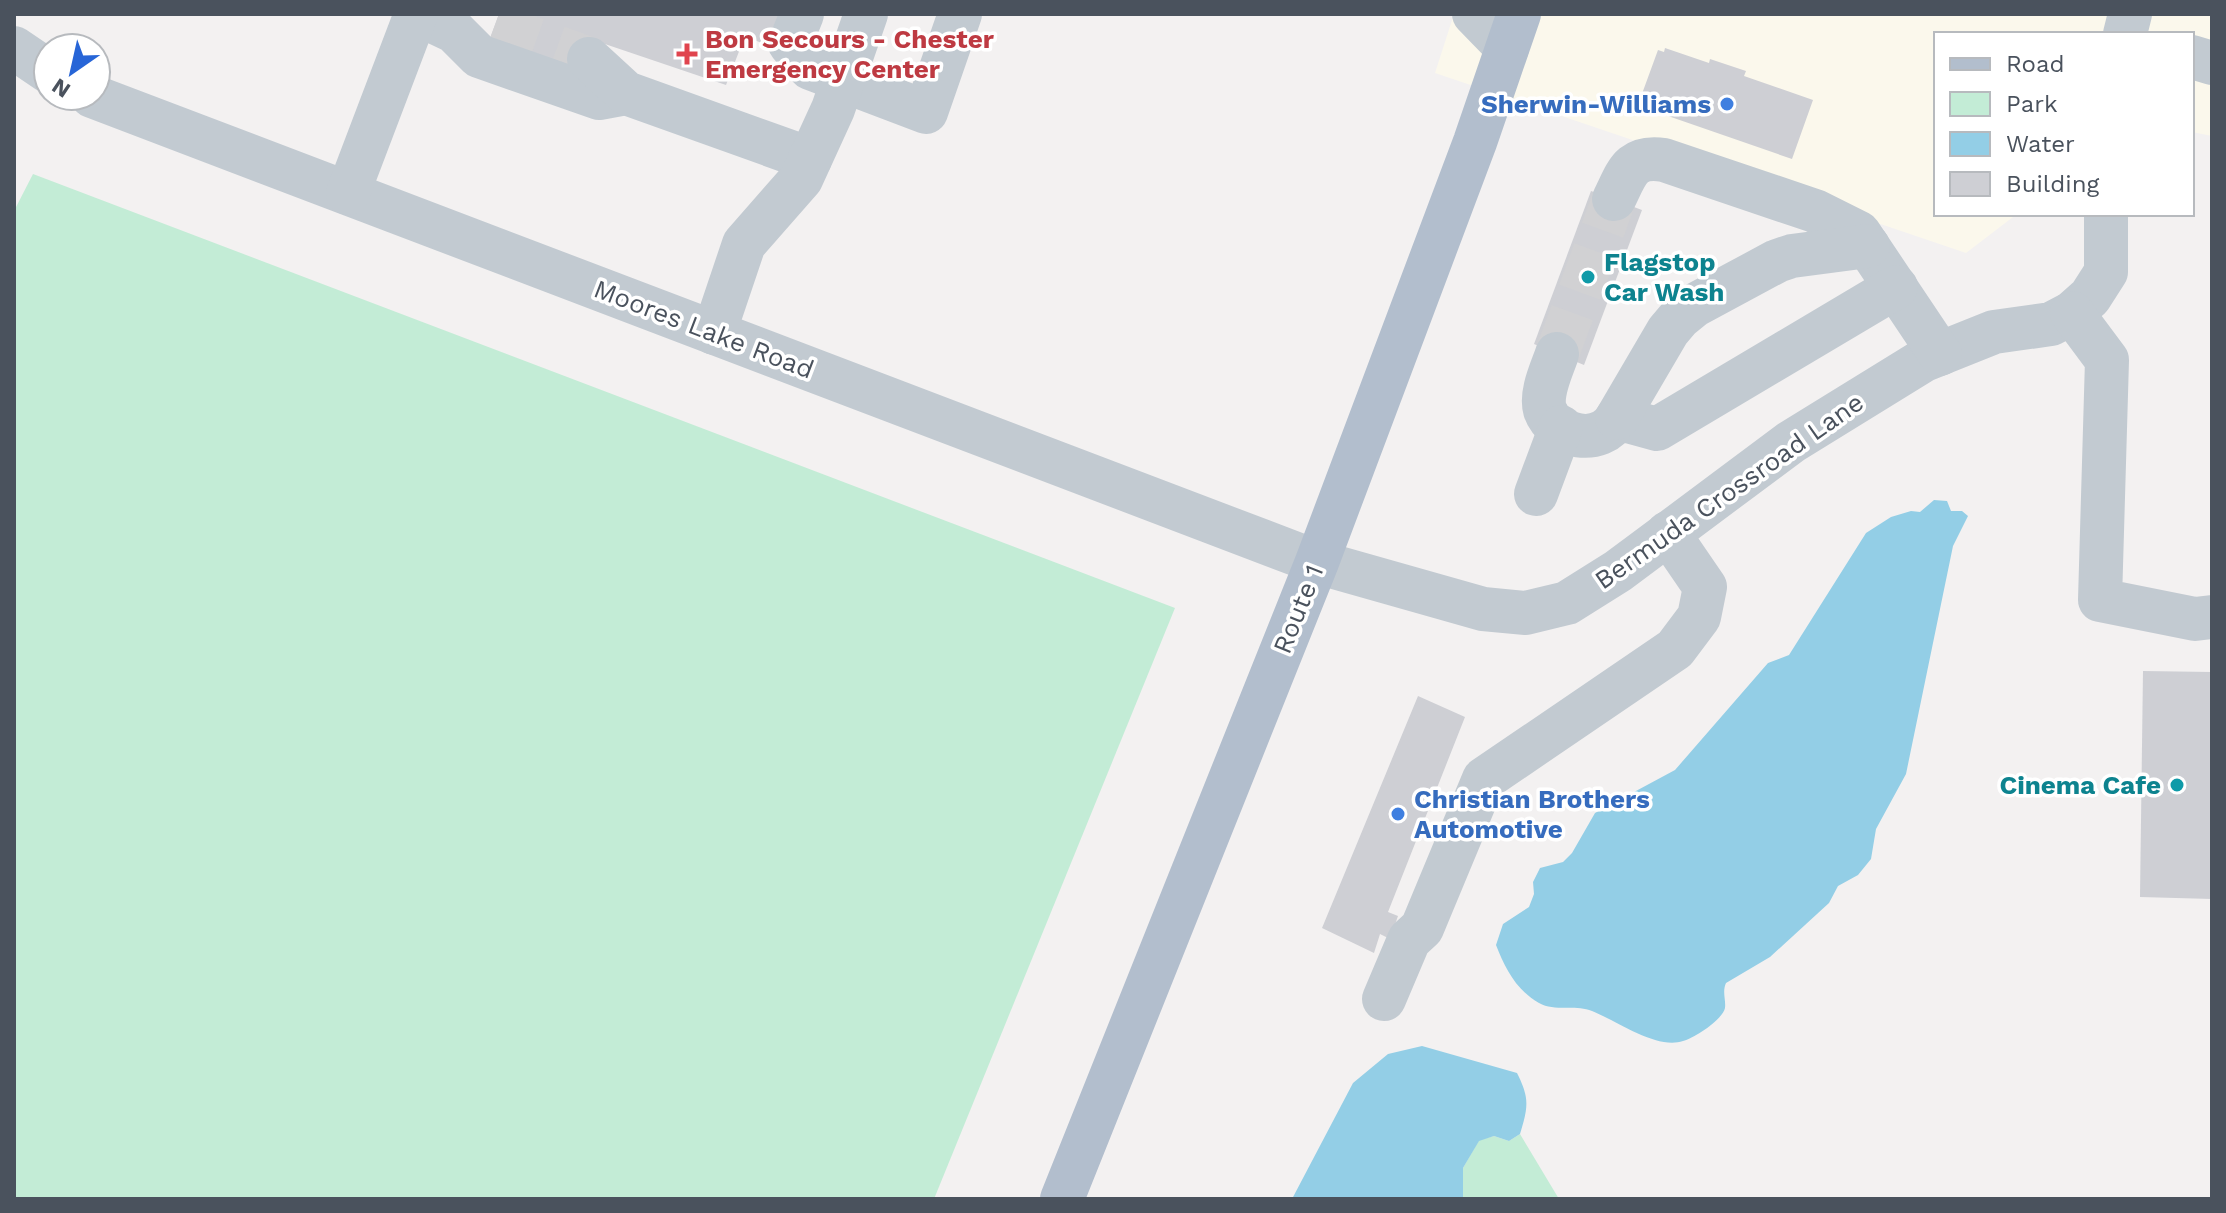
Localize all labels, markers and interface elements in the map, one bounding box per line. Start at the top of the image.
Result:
place label: Bon Secours - Chester Emergency Center [705,24,995,84]
north arrow [32,32,112,112]
legend [1934,32,2194,216]
marker: Bon Secours - Chester Emergency Center [676,43,698,65]
text: Road [2006,50,2065,78]
text: N [47,73,75,103]
place label: Sherwin-Williams [1481,89,1711,119]
text: Park [2006,90,2058,118]
marker: Sherwin-Williams [1718,95,1736,113]
text: Water [2006,130,2075,158]
text: Building [2006,170,2099,198]
place label: Flagstop Car Wash [1604,247,1724,307]
marker: Flagstop Car Wash [1579,268,1597,286]
street label: Moores Lake Road [590,273,818,385]
street label: Bermuda Crossroad Lane [1589,387,1869,595]
street label: Route 1 [1267,560,1329,658]
place label: Cinema Cafe [1999,770,2161,800]
marker: Cinema Cafe [2168,776,2186,794]
place label: Christian Brothers Automotive [1414,784,1650,844]
marker: Christian Brothers Automotive [1389,805,1407,823]

